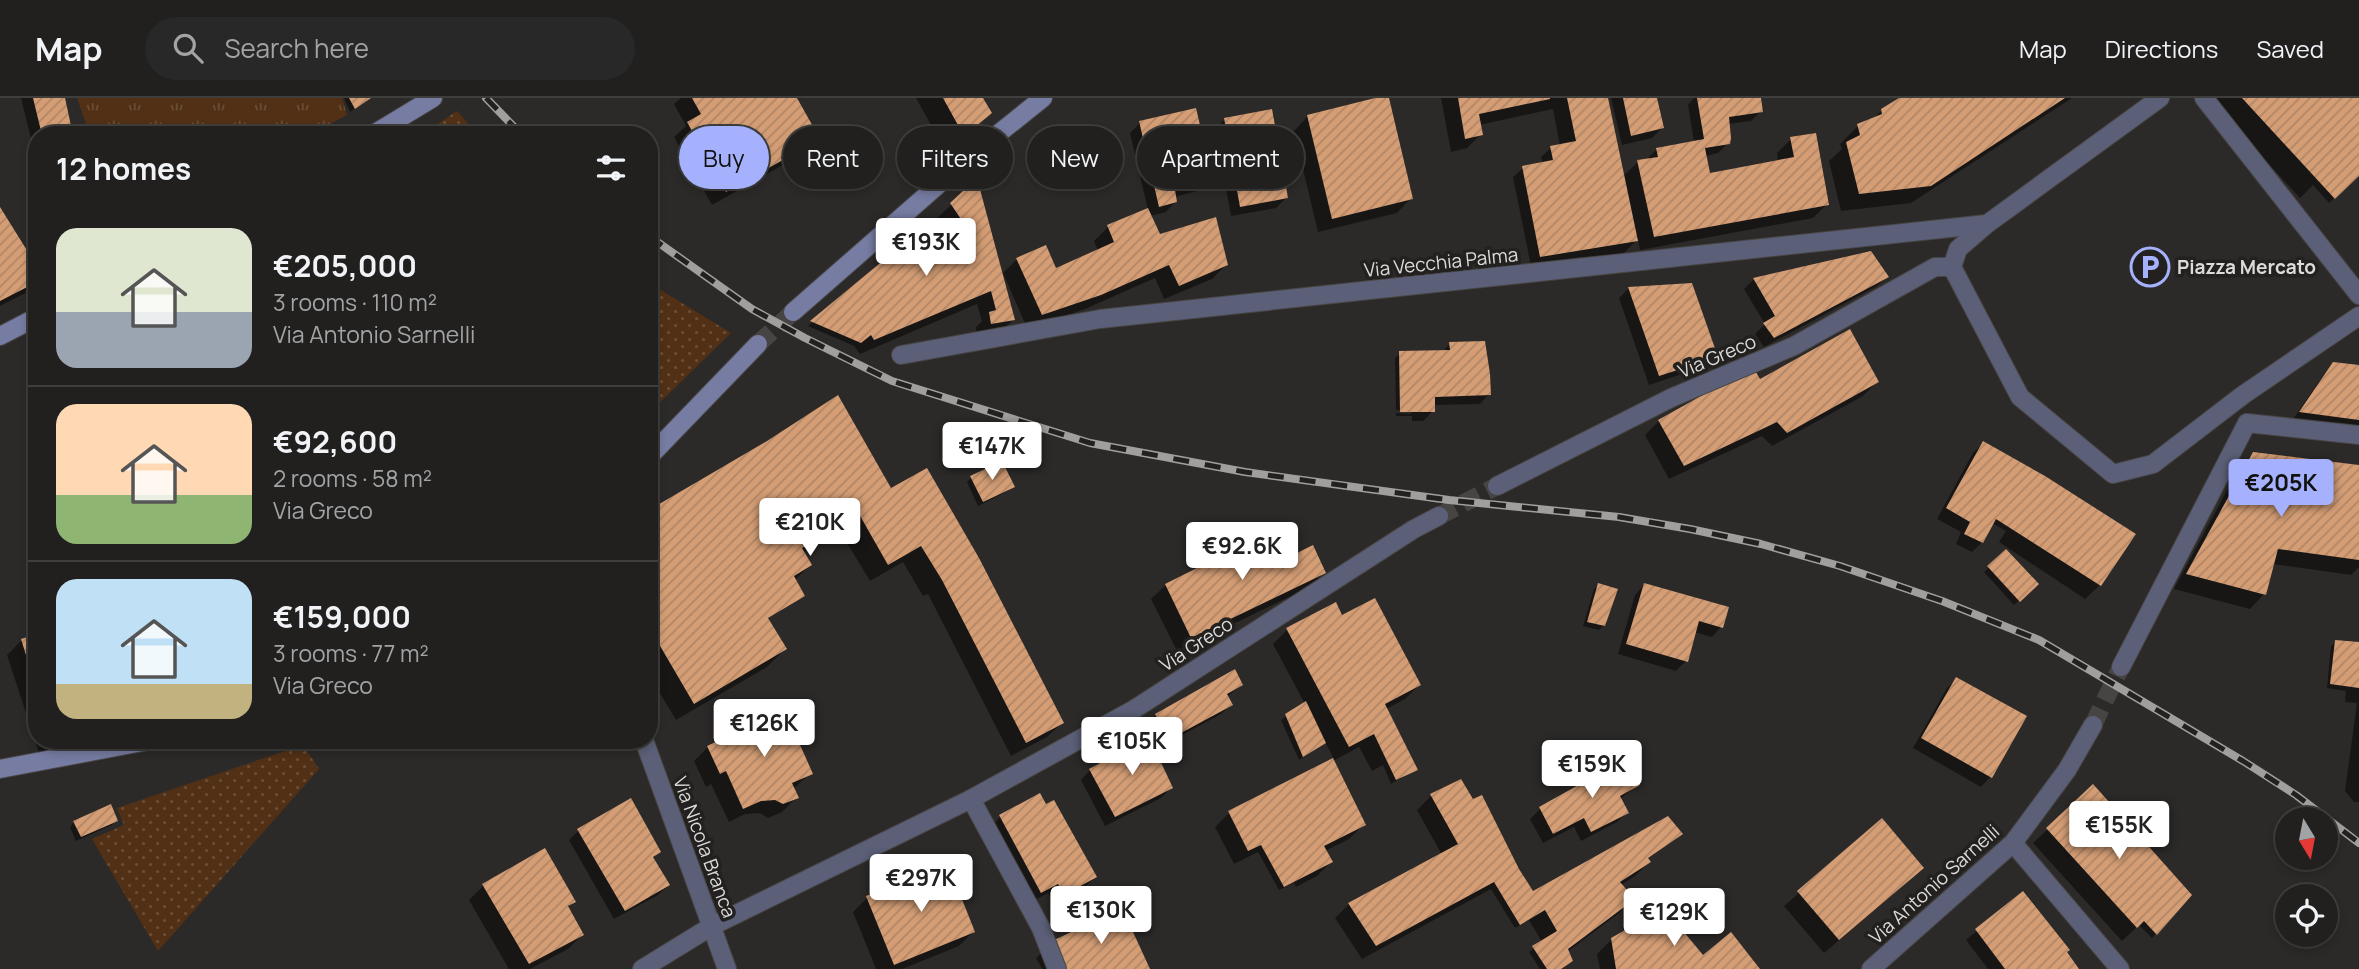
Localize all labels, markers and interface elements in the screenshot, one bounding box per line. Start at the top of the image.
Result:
search box [145,17,635,80]
text: Map [35,26,103,71]
icon: search [169,29,207,67]
text: Search here [225,30,369,66]
text: Map [2019,32,2067,65]
text: Directions [2105,32,2218,65]
text: Saved [2256,32,2324,65]
chip: Buy [679,126,769,189]
chip: Rent [783,126,883,189]
chip: Filters [897,126,1013,189]
chip: New [1027,126,1123,189]
chip: Apartment [1137,126,1304,189]
text: 12 homes [56,148,191,189]
icon: filters [592,149,630,187]
pin: €193K [877,218,975,278]
text: €193K [892,225,960,257]
street label: Via Vecchia Palma [1363,241,1519,283]
text: €205,000 [273,245,417,286]
parking icon: Piazza Mercato [2129,246,2171,288]
place label: Piazza Mercato [2177,254,2316,280]
icon: home [112,256,196,340]
text: 3 rooms · 110 m² [273,286,437,318]
text: Via Antonio Sarnelli [273,318,475,350]
street label: Via Greco [1674,328,1760,384]
text: €92,600 [273,421,397,462]
pin: €147K [943,422,1041,482]
text: €147K [959,429,1025,461]
icon: home [112,432,196,516]
pin: €205K [2232,460,2330,519]
text: 2 rooms · 58 m² [273,462,432,494]
text: €205K [2245,466,2317,498]
text: Via Greco [273,494,373,526]
pin: €210K [761,498,859,558]
text: €210K [775,505,845,537]
pin: €92.6K [1185,522,1299,582]
text: €92.6K [1202,529,1282,561]
text: €159,000 [273,596,411,637]
icon: home [112,607,196,691]
street label: Via Greco [1154,611,1238,677]
text: 3 rooms · 77 m² [273,637,429,669]
text: Via Greco [273,669,373,701]
pin: €126K [715,700,813,759]
text: €126K [730,706,798,738]
pin: €105K [1083,718,1181,777]
text: €105K [1097,724,1167,756]
pin: €159K [1543,740,1641,800]
text: €159K [1558,747,1626,779]
street label: Via Nicola Branca [667,773,743,921]
pin: €155K [2070,802,2168,861]
north arrow [2275,807,2338,870]
map controls [2275,807,2338,947]
text: €155K [2085,808,2153,840]
street label: Via Antonio Sarnelli [1863,818,2005,950]
pin: €297K [872,854,970,914]
text: €297K [886,861,956,893]
button: locate [2275,884,2338,947]
pin: €130K [1052,886,1150,946]
pin: €129K [1625,888,1723,948]
text: €130K [1066,893,1136,925]
text: €129K [1640,895,1708,927]

